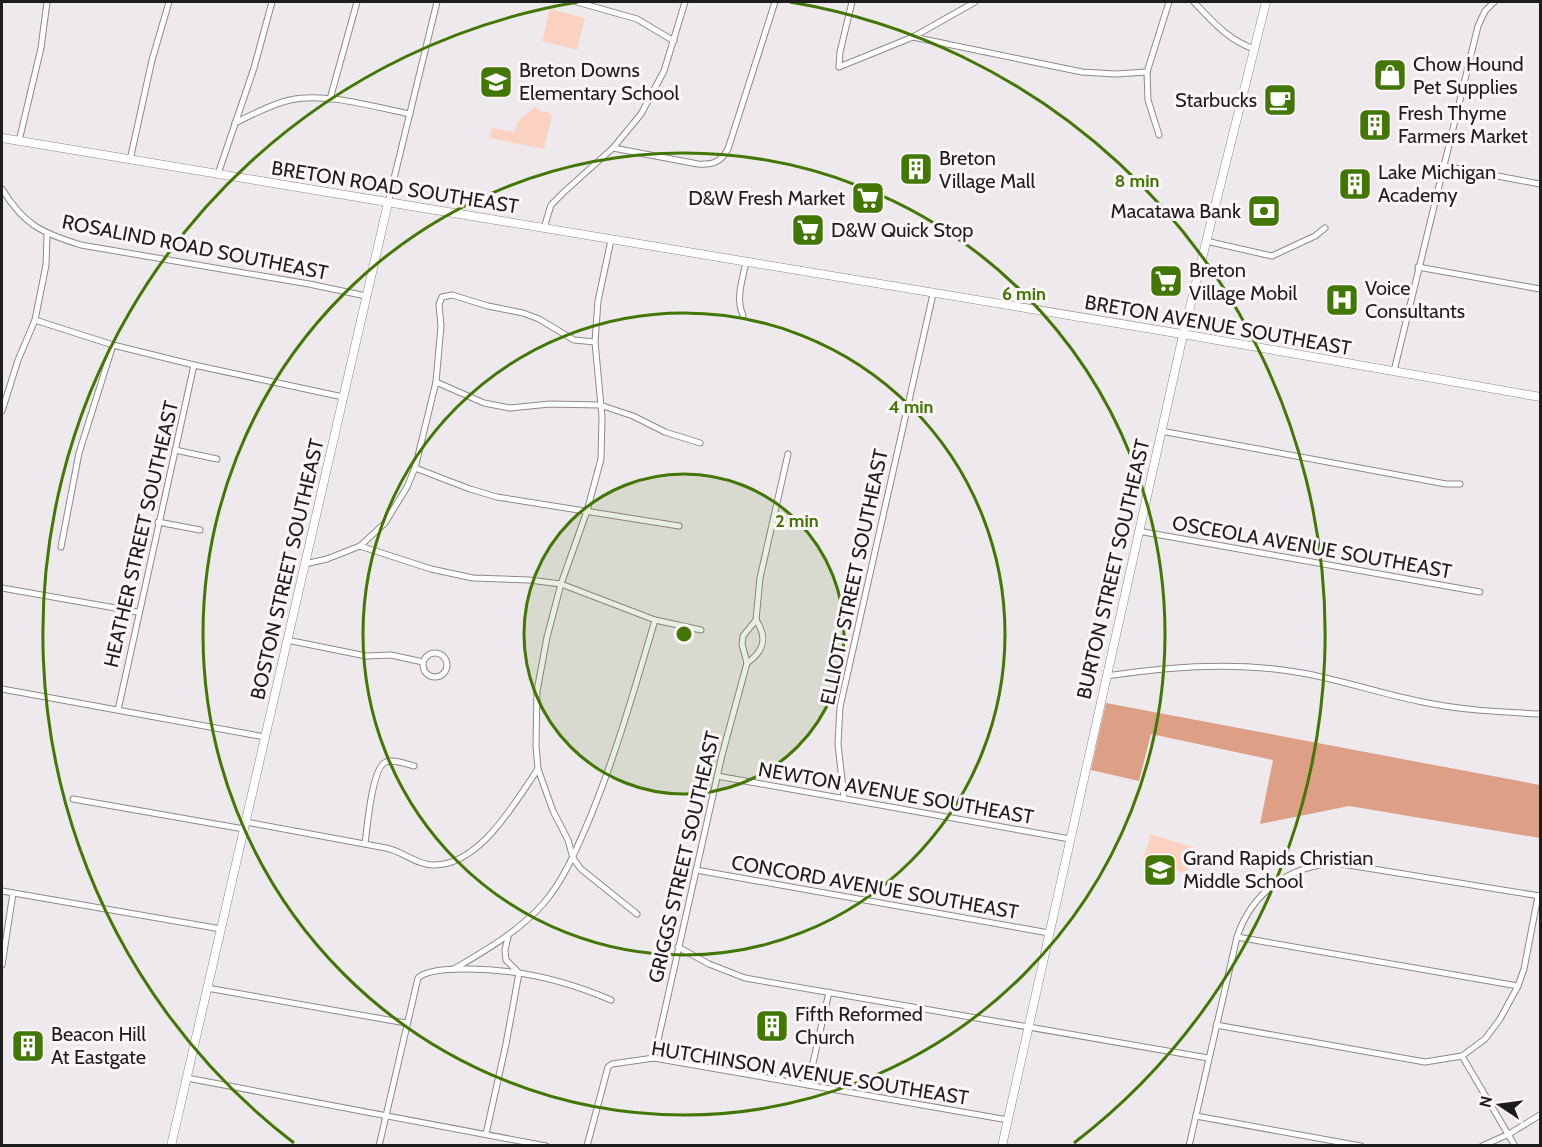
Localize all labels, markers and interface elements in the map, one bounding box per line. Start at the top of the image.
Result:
place label: Chow Hound Pet Supplies [1413,52,1524,99]
shop icon: Chow Hound Pet Supplies [1372,57,1408,93]
place label: Breton Downs Elementary School [519,58,680,105]
school or university icon: Breton Downs Elementary School [478,64,514,100]
cafe icon: Starbucks [1262,82,1298,118]
place label: Starbucks [1175,88,1257,112]
place label: Fresh Thyme Farmers Market [1398,101,1528,148]
building icon: Fresh Thyme Farmers Market [1357,107,1393,143]
place label: Breton Village Mall [939,146,1036,193]
building icon: Breton Village Mall [898,151,934,187]
street label: BRETON ROAD SOUTHEAST [270,156,521,218]
place label: Lake Michigan Academy [1378,160,1496,207]
building icon: Lake Michigan Academy [1337,166,1373,202]
text: 8 min [1115,170,1159,192]
supermarket icon: D&W Fresh Market [850,180,886,216]
place label: D&W Fresh Market [688,186,845,210]
bank icon: Macatawa Bank [1246,193,1282,229]
place label: Macatawa Bank [1111,199,1241,223]
street label: ROSALIND ROAD SOUTHEAST [60,209,330,285]
supermarket icon: D&W Quick Stop [790,212,826,248]
place label: D&W Quick Stop [831,218,973,242]
place label: Breton Village Mobil [1189,258,1297,305]
supermarket icon: Breton Village Mobil [1148,263,1184,299]
place label: Voice Consultants [1365,276,1465,323]
hospital icon: Voice Consultants [1324,282,1360,318]
text: 6 min [1002,283,1046,305]
street label: BRETON AVENUE SOUTHEAST [1083,290,1353,360]
text: 4 min [888,396,934,418]
street label: HEATHER STREET SOUTHEAST [99,398,183,670]
street label: BOSTON STREET SOUTHEAST [245,436,329,702]
street label: BURTON STREET SOUTHEAST [1071,436,1155,701]
street label: ELLIOTT STREET SOUTHEAST [815,447,893,707]
text: 2 min [775,510,819,532]
street label: OSCEOLA AVENUE SOUTHEAST [1170,511,1454,583]
centre of rings [674,624,694,644]
street label: GRIGGS STREET SOUTHEAST [643,729,725,985]
street label: NEWTON AVENUE SOUTHEAST [756,757,1036,829]
place label: Grand Rapids Christian Middle School [1183,846,1373,893]
street label: CONCORD AVENUE SOUTHEAST [730,850,1021,924]
school or university icon: Grand Rapids Christian Middle School [1142,852,1178,888]
place label: Fifth Reformed Church [795,1002,923,1049]
building icon: Fifth Reformed Church [754,1008,790,1044]
place label: Beacon Hill At Eastgate [51,1022,146,1069]
building icon: Beacon Hill At Eastgate [10,1028,46,1064]
street label: HUTCHINSON AVENUE SOUTHEAST [650,1036,971,1110]
north arrow [1470,1075,1530,1135]
text: N [1475,1094,1496,1109]

